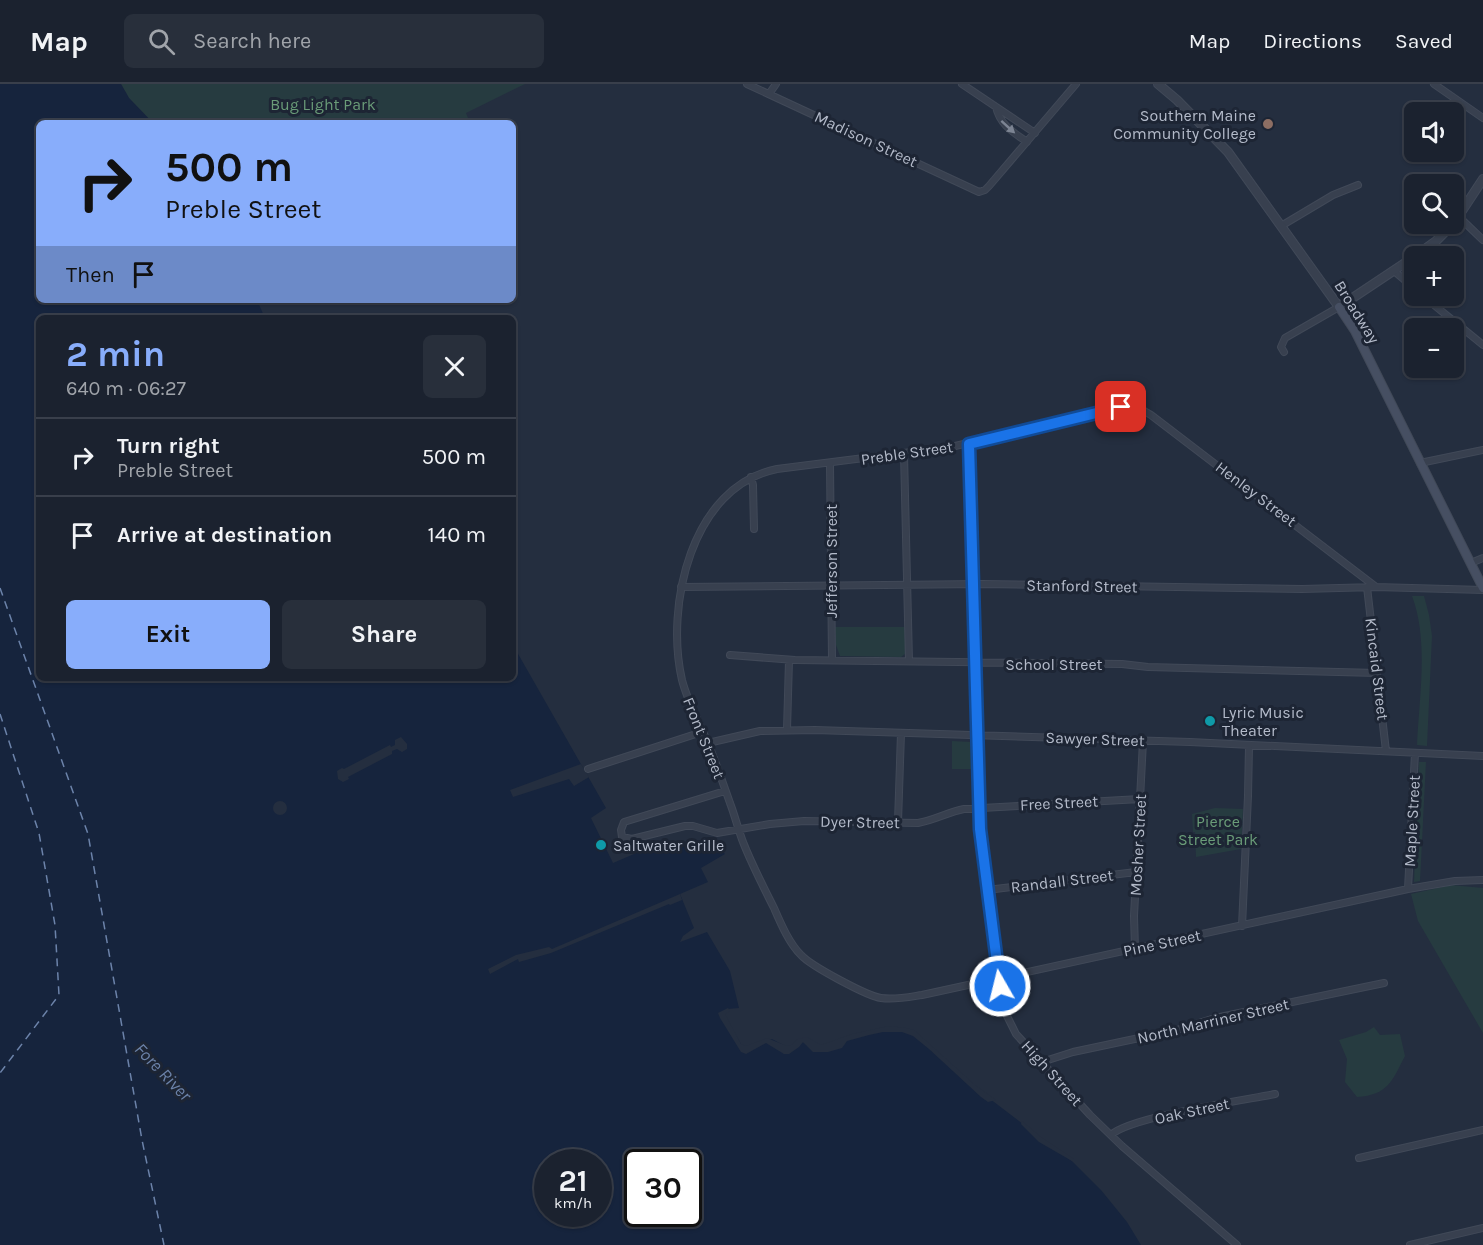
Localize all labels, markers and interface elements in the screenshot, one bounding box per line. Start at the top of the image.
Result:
search box [124,14,544,68]
text: Map [30,25,88,58]
icon: search [145,25,178,58]
text: Search here [193,28,311,54]
text: Map [1189,29,1230,53]
text: Directions [1263,29,1362,53]
text: Saved [1395,29,1453,53]
park label: Bug Light Park [270,95,376,114]
map controls [1404,102,1464,378]
button: sound [1404,102,1464,162]
place label: Southern Maine Community College [1113,106,1256,143]
street label: Madison Street [812,107,920,171]
marker: Southern Maine Community College [1261,117,1275,131]
one-way arrow [1000,120,1015,134]
text: 500 m [165,142,293,192]
icon: right [66,144,144,222]
button: search [1404,174,1464,234]
text: Preble Street [165,193,322,225]
button: + [1404,246,1464,306]
icon: arrive [127,258,160,291]
text: Then [66,262,115,288]
street label: Broadway [1330,277,1384,347]
button: − [1404,318,1464,378]
text: 2 min [66,333,165,375]
button: close [423,335,486,398]
text: 640 m · 06:27 [66,377,186,400]
pin [1095,381,1146,432]
icon: arrive [1104,390,1137,423]
text: Turn right [117,433,220,459]
street label: Preble Street [860,437,954,469]
icon: right [66,441,99,474]
text: 500 m [422,444,486,470]
street label: Henley Street [1212,457,1300,531]
text: Preble Street [117,459,233,482]
street label: Jefferson Street [822,504,841,618]
icon: arrive [66,519,99,552]
text: Arrive at destination [117,522,332,548]
text: 140 m [428,522,486,548]
street label: Stanford Street [1026,576,1138,596]
button: Exit [66,600,270,669]
button: Share [282,600,486,669]
street label: Kincaid Street [1361,617,1393,721]
street label: School Street [1005,655,1103,674]
street label: Front Street [679,694,729,782]
place label: Lyric Music Theater [1222,703,1304,740]
marker: Lyric Music Theater [1203,714,1217,728]
street label: Sawyer Street [1045,728,1145,750]
street label: Maple Street [1400,774,1424,868]
street label: Free Street [1019,791,1099,815]
street label: Mosher Street [1126,794,1150,896]
street label: Dyer Street [820,812,900,832]
park label: Pierce Street Park [1178,812,1258,849]
place label: Saltwater Grille [613,836,724,855]
marker: Saltwater Grille [594,838,608,852]
street label: Randall Street [1010,865,1114,897]
street label: Pine Street [1121,925,1203,961]
position arrow [968,954,1032,1018]
street label: North Marriner Street [1135,994,1291,1048]
street label: High Street [1018,1036,1086,1110]
water label: Fore River [130,1038,197,1106]
street label: Oak Street [1153,1094,1231,1128]
speed limit sign: 30 [624,1149,702,1227]
text: 21 [559,1163,587,1199]
text: km/h [554,1194,592,1212]

